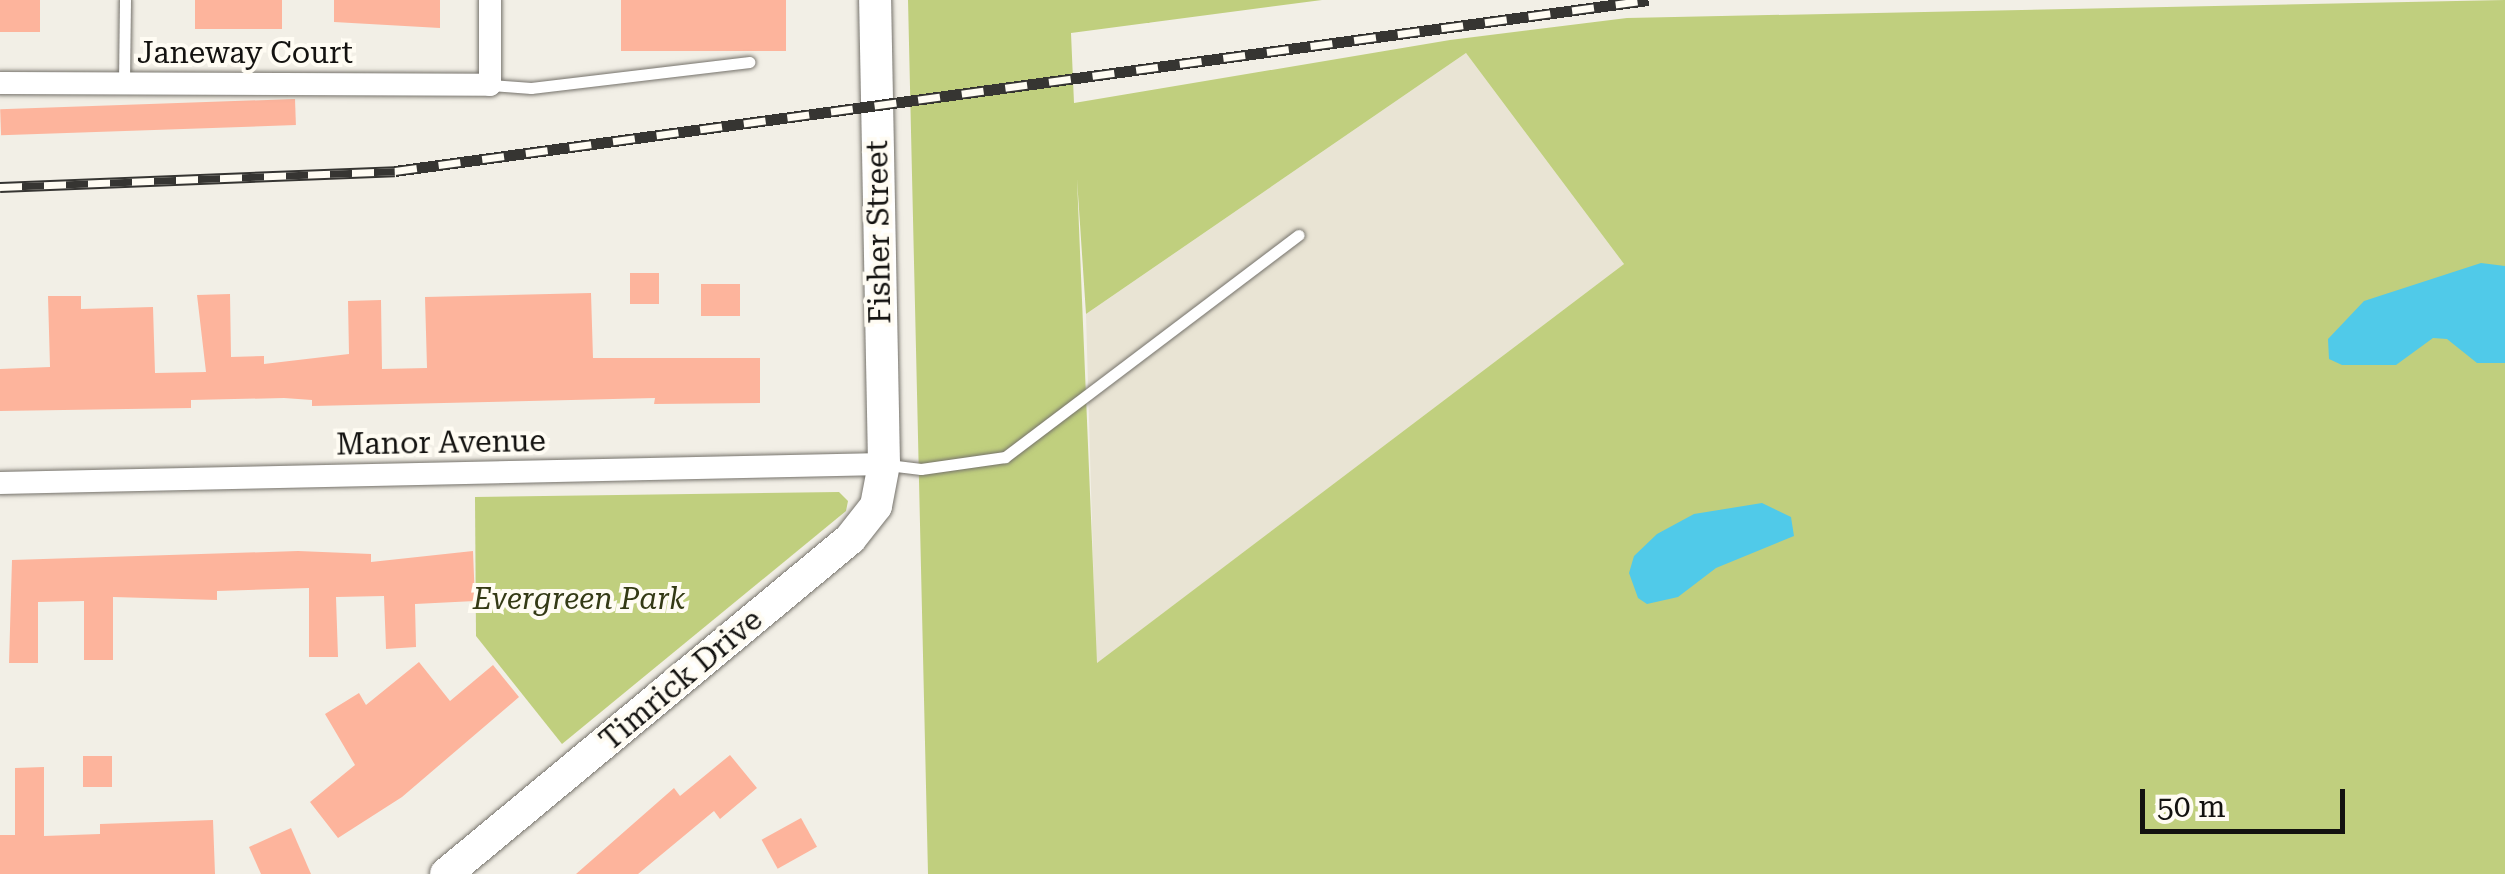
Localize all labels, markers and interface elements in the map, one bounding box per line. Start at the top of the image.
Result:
street label: Janeway Court [137,35,353,71]
street label: Fisher Street [859,140,899,324]
street label: Manor Avenue [336,423,546,463]
park label: Evergreen Park [473,581,685,617]
street label: Timrick Drive [593,602,769,758]
scale bar [2145,769,2350,831]
text: 50 m [2157,789,2226,824]

